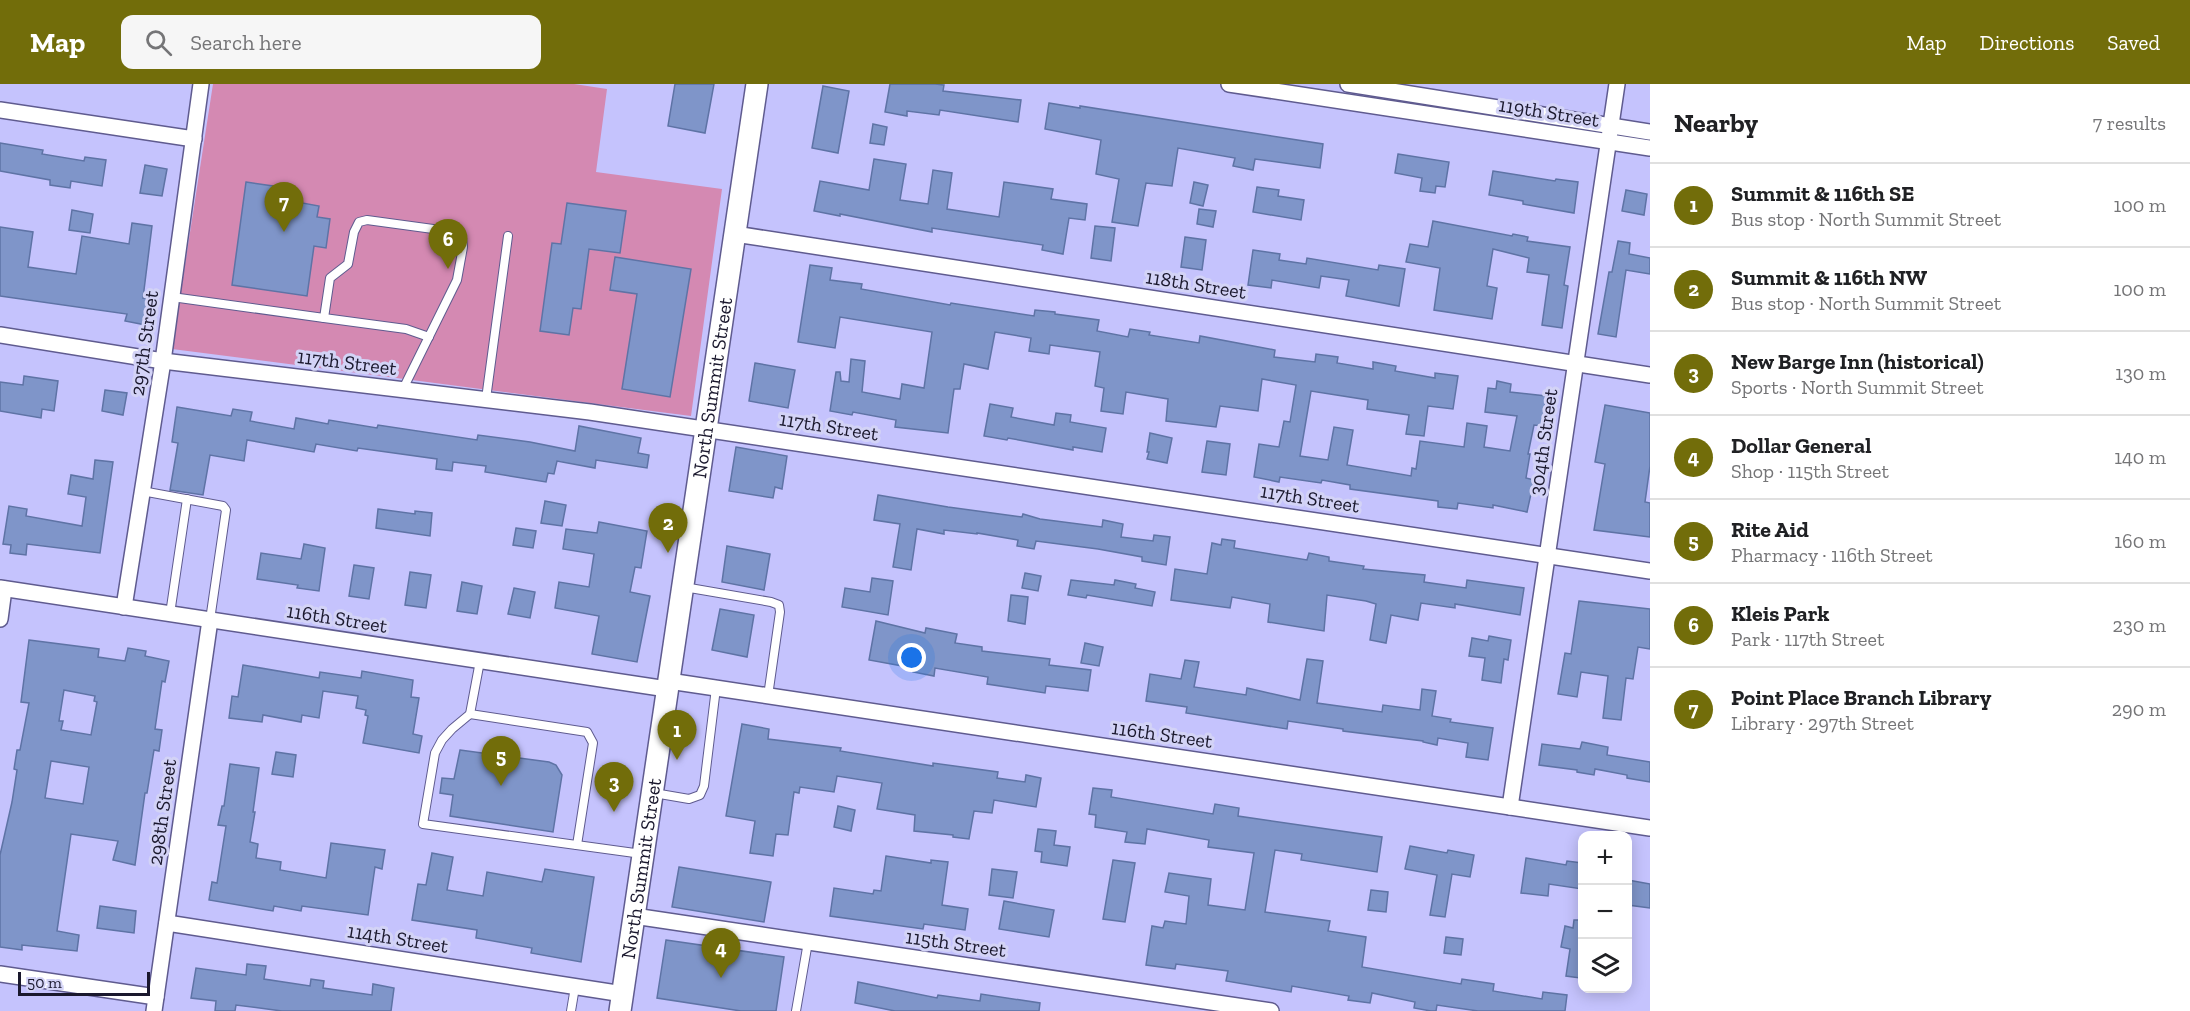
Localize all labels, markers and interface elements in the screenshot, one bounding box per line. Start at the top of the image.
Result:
search box [121,15,541,69]
text: Map [30,26,85,59]
icon: search [142,26,175,59]
text: Search here [190,29,302,56]
text: Map [1907,30,1947,55]
text: Directions [1980,30,2074,55]
text: Saved [2107,30,2160,55]
street label: 119th Street [1497,92,1602,132]
text: Nearby [1674,107,1758,139]
text: 7 results [2093,111,2166,135]
text: Summit & 116th SE [1731,180,1914,207]
pin: 7 [264,182,304,232]
text: 1 [1689,193,1698,217]
text: 100 m [2113,193,2166,217]
text: Bus stop · North Summit Street [1731,207,2001,231]
pin: 6 [428,220,468,269]
street label: 118th Street [1144,264,1249,304]
text: Summit & 116th NW [1731,264,1927,291]
text: 2 [1688,277,1699,301]
text: 100 m [2113,277,2166,301]
street label: 297th Street [125,288,163,397]
text: Bus stop · North Summit Street [1731,291,2001,315]
street label: North Summit Street [687,295,737,480]
street label: 117th Street [296,344,399,380]
text: New Barge Inn (historical) [1731,348,1984,375]
text: 3 [1688,361,1699,385]
text: 130 m [2115,361,2166,385]
text: Sports · North Summit Street [1731,375,1984,399]
street label: 304th Street [1524,386,1562,497]
street label: 117th Street [778,406,881,446]
text: Dollar General [1731,432,1871,459]
text: 4 [1688,445,1699,469]
text: 140 m [2114,445,2166,469]
text: Shop · 115th Street [1731,459,1889,483]
street label: 117th Street [1259,478,1362,518]
pin: 2 [648,504,688,553]
text: Rite Aid [1731,516,1809,543]
text: 5 [1688,529,1699,553]
text: 160 m [2114,529,2166,553]
text: Pharmacy · 116th Street [1731,543,1933,567]
street label: 116th Street [285,598,390,638]
text: Kleis Park [1731,600,1829,627]
text: 6 [1688,613,1699,637]
text: 230 m [2113,613,2166,637]
text: Park · 117th Street [1731,627,1884,651]
your location [897,643,926,672]
text: Point Place Branch Library [1731,684,1991,711]
text: 7 [1689,697,1698,721]
text: 290 m [2112,697,2166,721]
pin: 1 [658,710,696,760]
text: Library · 297th Street [1731,711,1914,735]
street label: 116th Street [1110,715,1215,753]
pin: 5 [482,736,520,786]
street label: 298th Street [143,757,181,867]
pin: 3 [594,762,634,812]
street label: North Summit Street [616,776,666,961]
map controls [1578,831,1632,993]
button: + [1578,831,1632,885]
button: − [1578,885,1632,939]
street label: 114th Street [346,918,451,958]
street label: 115th Street [904,924,1008,962]
pin: 4 [702,928,740,978]
button: layers [1578,939,1632,993]
scale bar [18,969,150,996]
text: 50 m [27,973,62,992]

